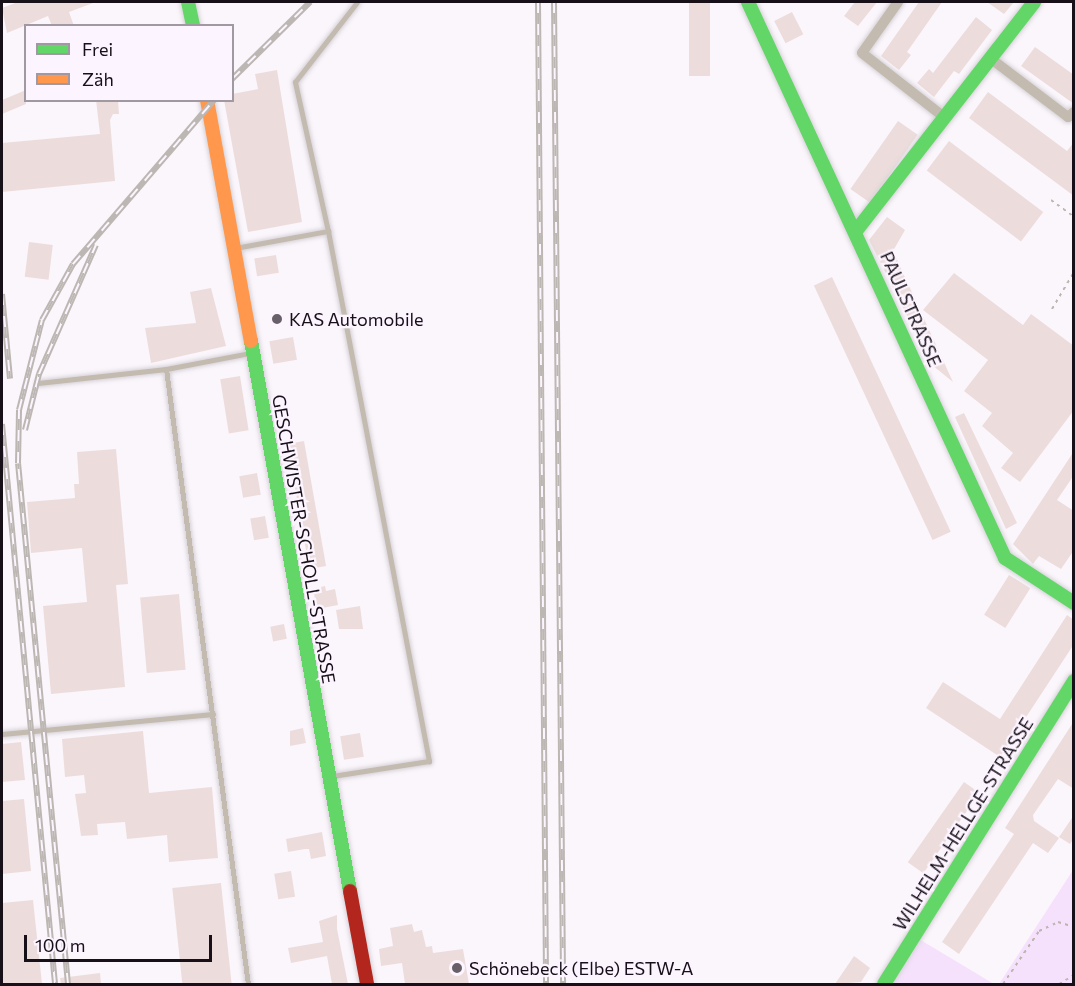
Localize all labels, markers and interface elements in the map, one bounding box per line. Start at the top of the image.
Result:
legend [24,24,234,102]
text: Frei [82,38,113,60]
text: Zäh [82,68,114,90]
street label: PAULSTRASSE [876,248,946,370]
place label: KAS Automobile [289,308,424,330]
marker: KAS Automobile [270,312,284,326]
street label: GESCHWISTER-SCHOLL-STRASSE [268,393,340,685]
street label: WILHELM-HELLGE-STRASSE [888,714,1038,934]
scale bar [27,923,214,961]
text: 100 m [35,934,85,956]
place label: Schönebeck (Elbe) ESTW-A [469,957,693,979]
marker: Schönebeck (Elbe) ESTW-A [450,961,464,975]

